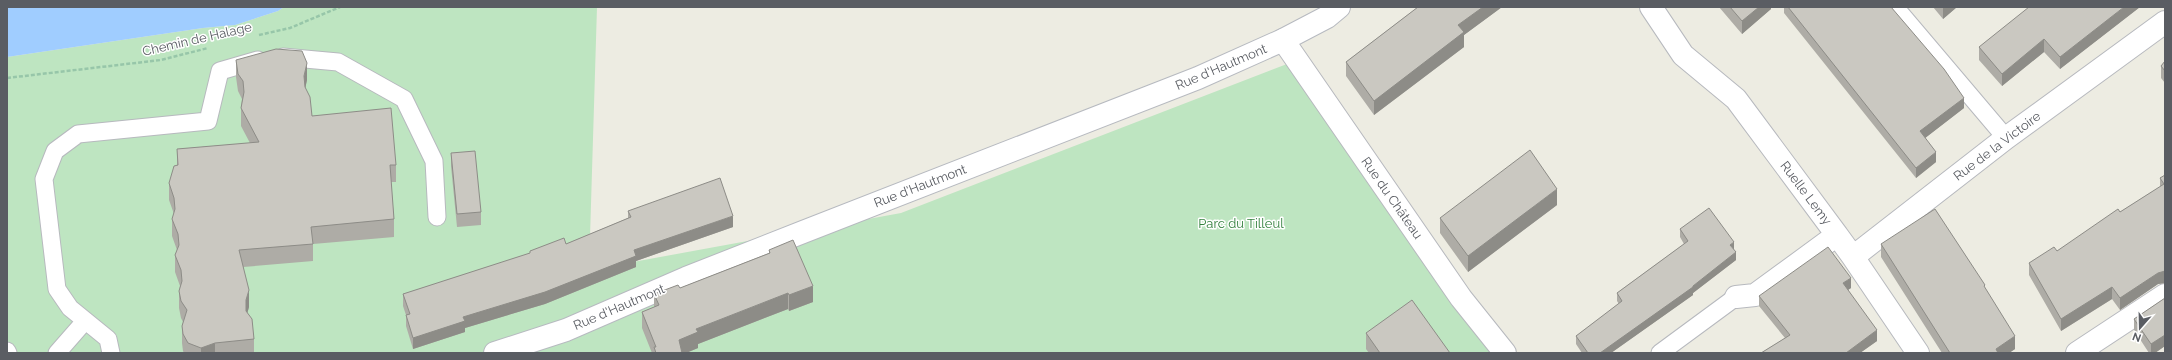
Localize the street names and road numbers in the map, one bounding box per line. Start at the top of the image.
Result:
street label: Chemin de Halage [141,19,253,59]
street label: Rue d'Hautmont [1173,41,1270,93]
street label: Rue de la Victoire [1950,108,2044,184]
street label: Rue du Château [1358,154,1426,242]
street label: Ruelle Lemy [1777,158,1835,228]
street label: Rue d'Hautmont [872,161,969,211]
street label: Rue d'Hautmont [571,281,668,333]

